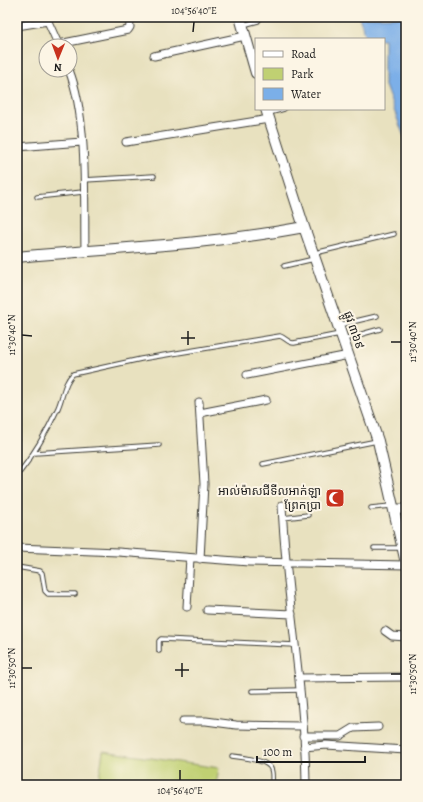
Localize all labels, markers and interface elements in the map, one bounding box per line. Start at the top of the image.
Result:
text: 104°56'40"E [171,4,217,17]
north arrow [38,38,78,78]
legend [255,38,385,110]
text: Road [291,46,317,62]
text: N [54,60,62,75]
text: Park [291,66,314,82]
text: Water [290,86,321,102]
street label: ផ្លូវ ៣៦៩ [338,309,368,352]
text: 11°30'40"N [5,314,18,356]
text: 11°30'40"N [406,321,419,363]
place label: អាល់ម៉ាសជីទីលអាក់ឡា ព្រែកប្រា [218,483,321,513]
mosque icon: អាល់ម៉ាសជីទីលអាក់ឡា ព្រែកប្រា [324,487,346,509]
text: 11°30'50"N [5,648,18,688]
text: 11°30'50"N [406,654,419,694]
scale bar [257,738,365,764]
text: 100 m [263,744,292,760]
text: 104°56'40"E [157,784,203,797]

